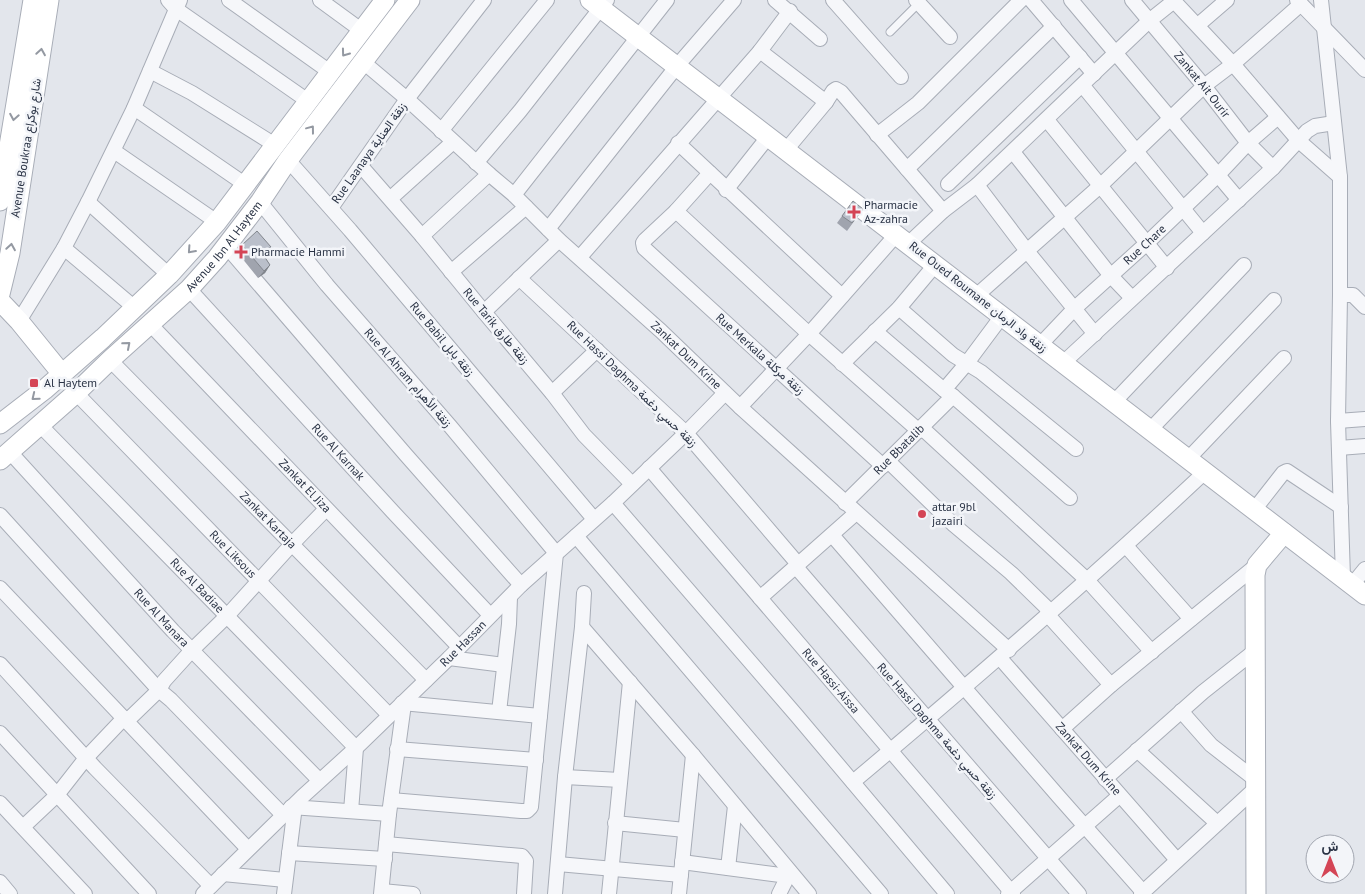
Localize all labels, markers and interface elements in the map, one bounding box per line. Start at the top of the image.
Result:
one-way arrow [35,47,45,56]
one-way arrow [342,47,350,56]
street label: Zankat Ait Ourir [1171,48,1234,121]
street label: Avenue Boukraa شارع بوكراع [7,77,46,219]
street label: Rue Laanaya زنقة العناية [328,99,410,207]
one-way arrow [10,113,20,122]
one-way arrow [305,125,314,135]
place label: Pharmacie Az-zahra [864,197,918,226]
street label: Avenue Ibn Al Haytem [182,198,265,295]
marker: Pharmacie Az-zahra [848,206,860,218]
street label: Rue Chare [1120,221,1169,268]
street label: Rue Oued Roumane زنقة واد الرمان [906,238,1050,356]
one-way arrow [5,243,16,251]
place label: Pharmacie Hammi [251,244,345,259]
one-way arrow [188,245,197,254]
marker: Pharmacie Hammi [235,246,247,258]
street label: Rue Tarik زنقة طارق [459,285,533,367]
street label: Rue Babil زنقة بابل [406,298,478,380]
street label: Rue Merkala زنقة مركلة [712,310,808,398]
street label: Rue Hassi Daghma زنقة حسي دغمة [562,317,701,452]
street label: Zankat Dum Krine [648,318,725,392]
street label: Rue Al Ahram زنقة الأهرام [361,325,455,431]
one-way arrow [121,342,130,351]
place label: Al Haytem [44,375,97,390]
marker: Al Haytem [28,377,40,389]
one-way arrow [32,392,41,400]
street label: Rue Al Karnak [309,420,368,483]
street label: Rue Bbatalib [870,421,927,478]
street label: Zankat El Jiza [276,455,335,516]
street label: Zankat Kartaja [237,488,300,552]
place label: attar 9bl jazairi [932,499,976,528]
marker: attar 9bl jazairi [916,508,928,520]
street label: Rue Liksous [207,527,260,581]
street label: Rue Al Badiae [167,555,228,616]
street label: Rue Al Manara [131,585,192,650]
street label: Rue Hassan [436,617,489,670]
street label: Rue Hassi-Aissa [799,645,863,716]
street label: Rue Hassi Daghma زنقة حسي دغمة [872,660,1001,804]
street label: Zankat Dum Krine [1053,719,1125,798]
north arrow [1305,834,1355,884]
text: ش [1322,837,1339,855]

